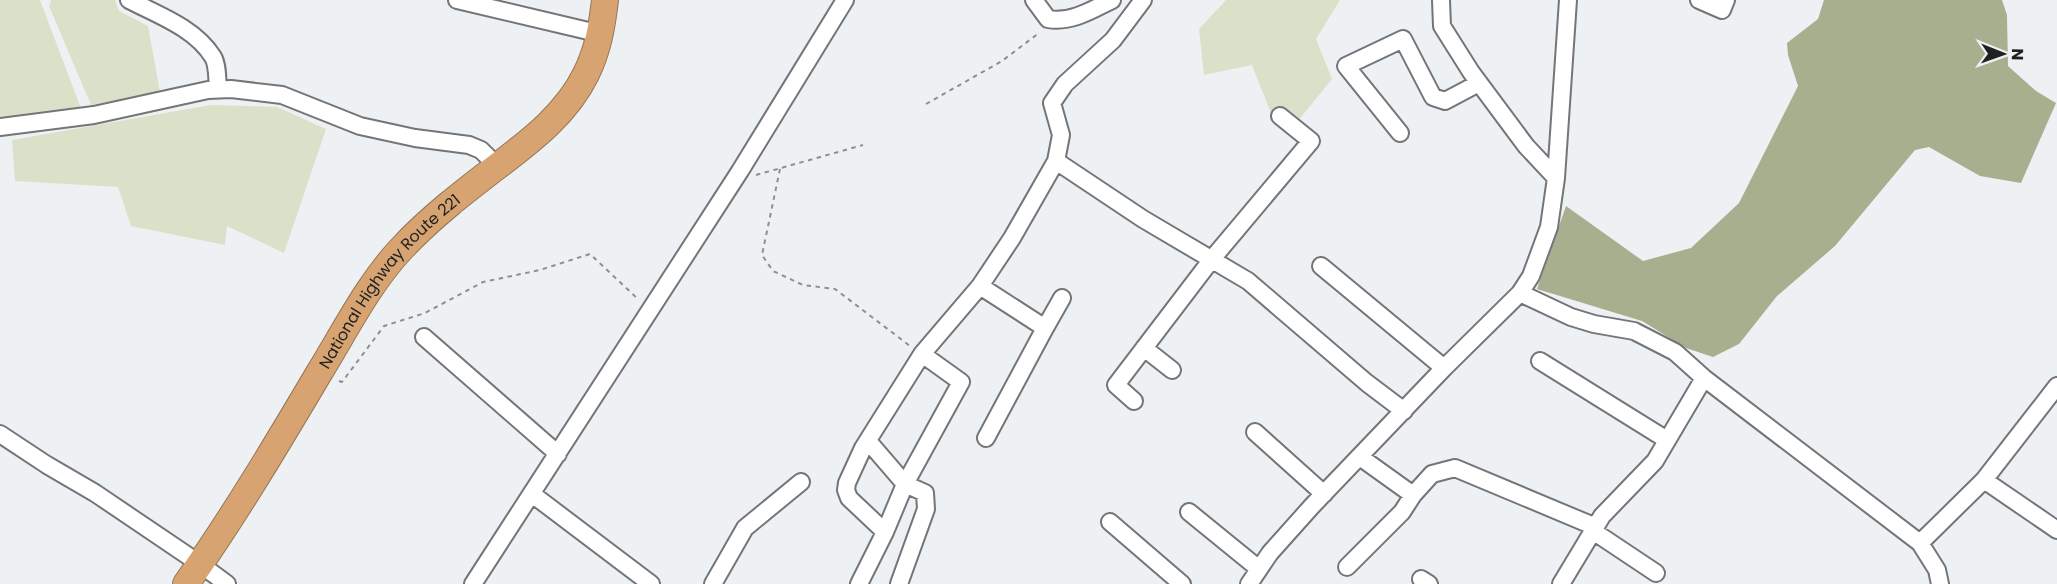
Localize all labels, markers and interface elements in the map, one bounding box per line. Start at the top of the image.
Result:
north arrow [1973,24,2033,84]
text: N [2006,48,2029,60]
street label: National Highway Route 221 [313,189,465,373]

